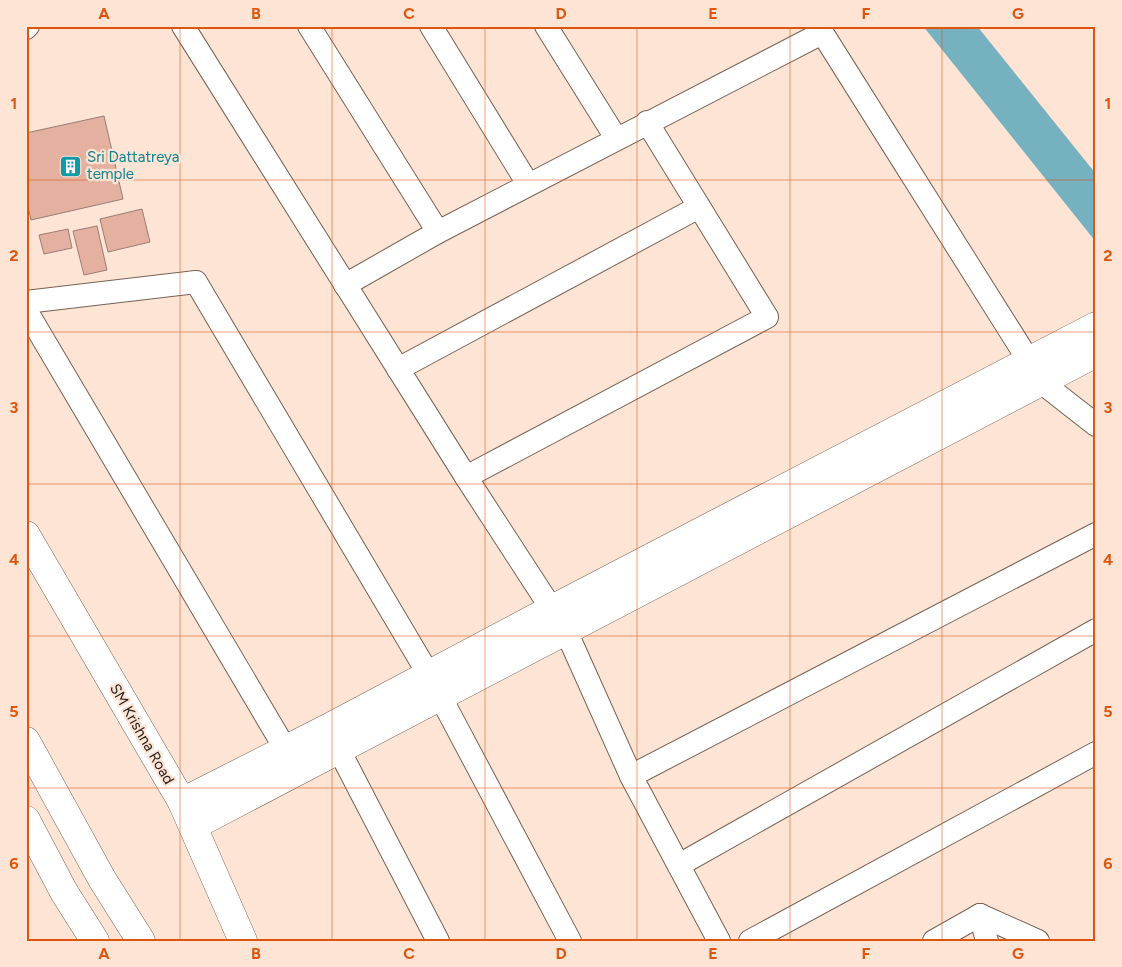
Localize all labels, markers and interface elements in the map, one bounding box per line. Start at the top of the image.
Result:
text: A [98,4,110,23]
text: B [251,4,261,23]
text: C [403,4,415,23]
text: D [555,4,567,23]
text: E [708,4,718,23]
text: F [862,4,871,23]
text: G [1012,4,1024,23]
text: 1 [11,94,17,113]
text: 1 [1105,94,1111,113]
place label: Sri Dattatreya temple [87,148,179,183]
building icon: Sri Dattatreya temple [59,154,83,178]
text: 2 [9,246,19,265]
text: 2 [1103,246,1113,265]
text: 3 [10,398,19,417]
text: 3 [1104,398,1113,417]
text: 4 [9,550,19,569]
text: 4 [1103,550,1113,569]
street label: SM Krishna Road [106,681,178,787]
text: 5 [9,702,19,721]
text: 5 [1103,702,1113,721]
text: 6 [9,854,19,873]
text: 6 [1103,854,1113,873]
text: A [98,944,110,963]
text: B [251,944,261,963]
text: C [403,944,415,963]
text: D [555,944,567,963]
text: E [708,944,718,963]
text: F [862,944,871,963]
text: G [1012,944,1024,963]

